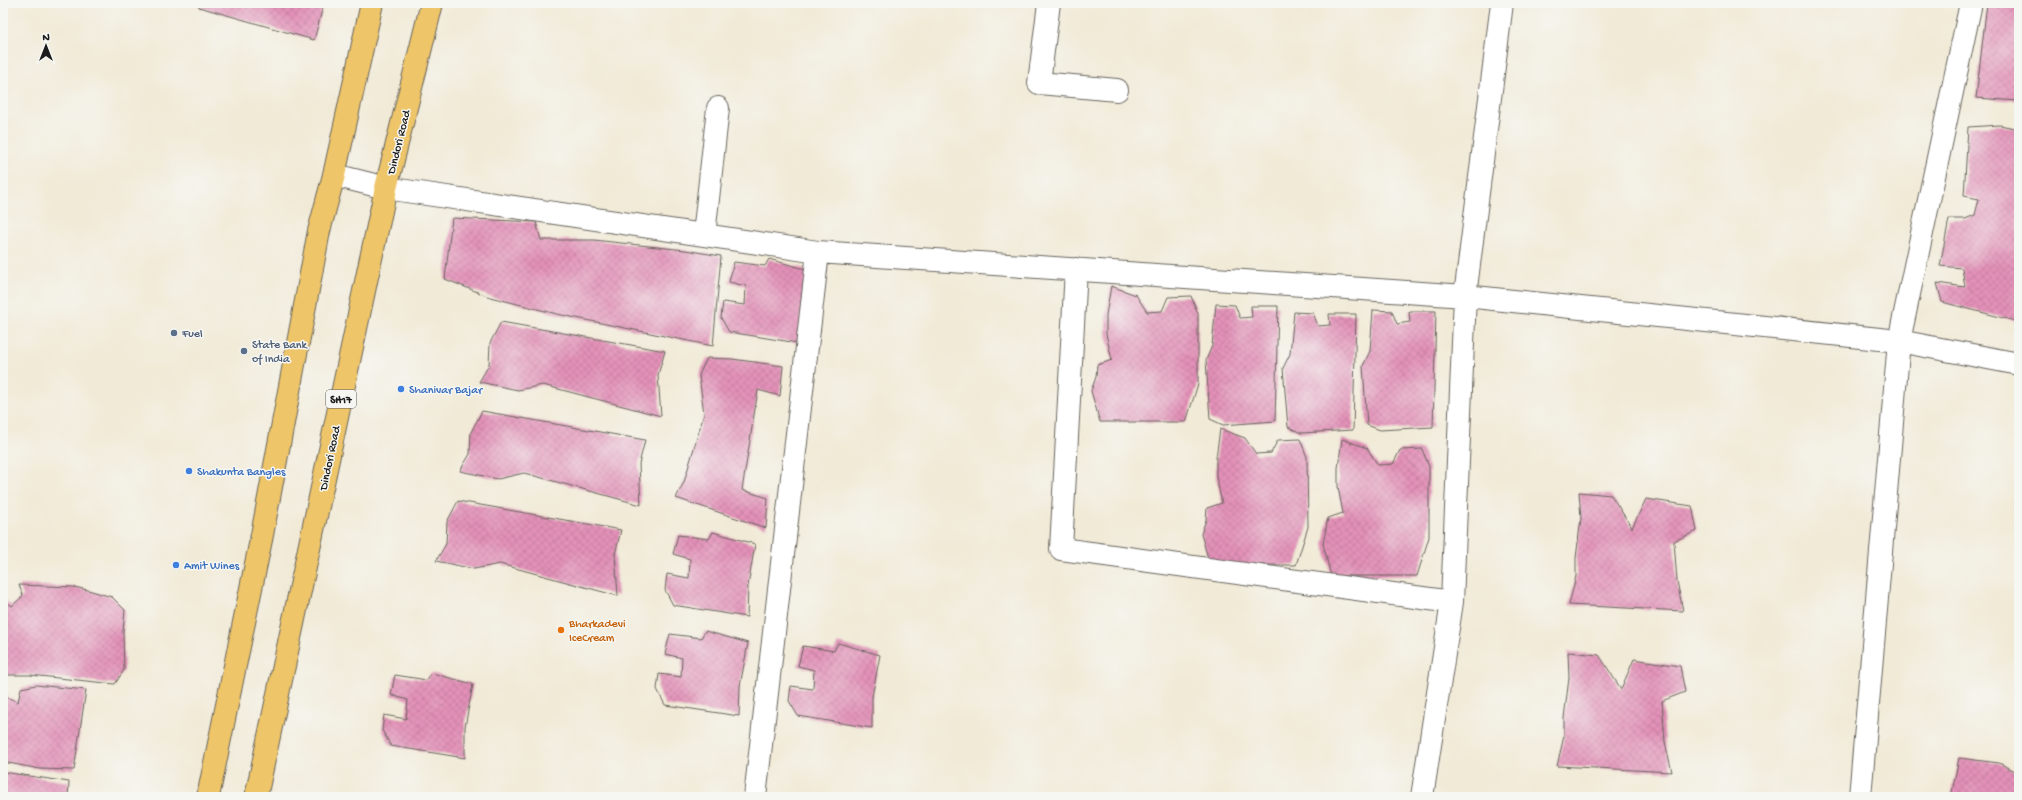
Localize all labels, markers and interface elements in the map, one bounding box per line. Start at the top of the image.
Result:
north arrow [26,26,66,66]
text: N [42,32,50,44]
street label: Dindori Road [385,108,415,177]
marker: Fuel [169,328,179,338]
place label: Fuel [181,328,203,342]
place label: State Bank of India [252,339,309,367]
marker: State Bank of India [239,346,249,356]
marker: Shanivar Bajar [396,384,406,394]
place label: Shanivar Bajar [409,384,484,398]
road number: SH17 [326,390,356,408]
street label: Dindori Road [317,424,345,493]
marker: Shakunta Bangles [184,466,194,476]
place label: Shakunta Bangles [197,466,286,480]
marker: Amit Wines [171,560,181,570]
place label: Amit Wines [184,560,240,574]
place label: Bharkadevi IceCream [568,618,626,646]
marker: Bharkadevi IceCream [556,625,566,635]

